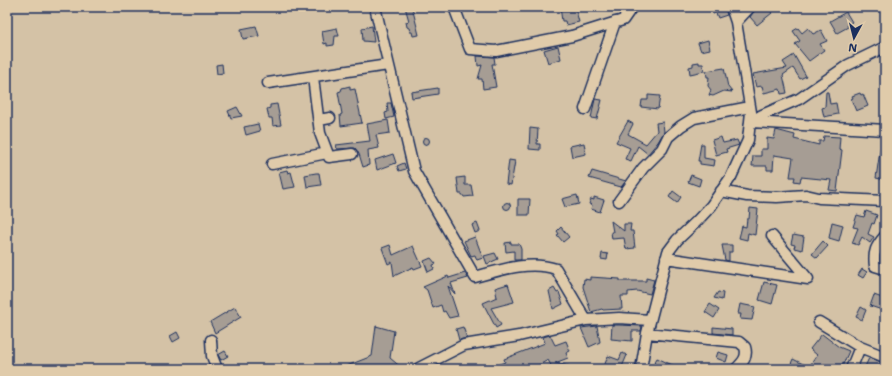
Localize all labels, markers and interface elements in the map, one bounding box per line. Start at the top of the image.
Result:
north arrow [834,18,874,58]
text: N [847,39,858,55]

